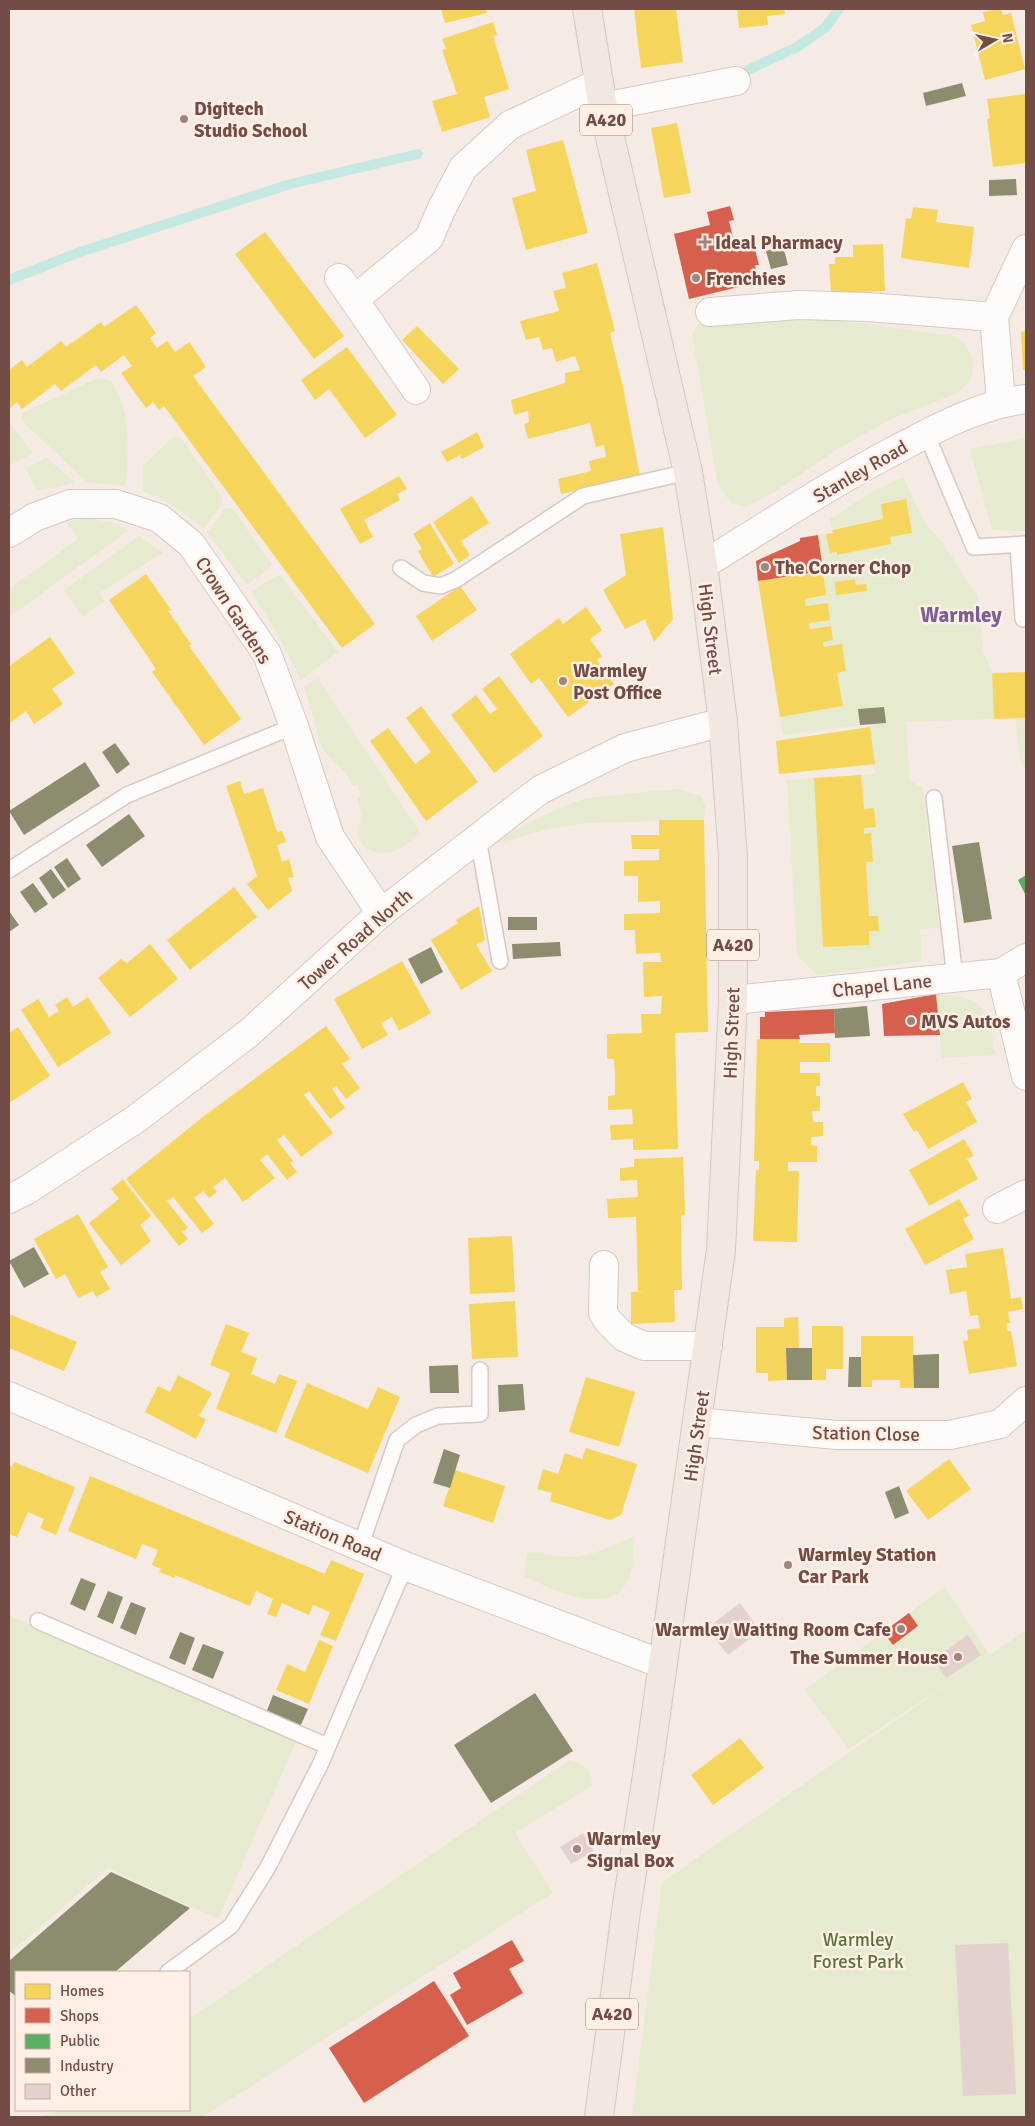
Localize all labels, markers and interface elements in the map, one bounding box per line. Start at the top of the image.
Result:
north arrow [970,15,1020,65]
text: N [998,32,1017,44]
place label: Digitech Studio School [194,97,308,143]
road number: A420 [580,104,632,136]
marker: Digitech Studio School [178,113,190,125]
place label: Ideal Pharmacy [715,231,843,255]
marker: Ideal Pharmacy [699,236,711,248]
place label: Frenchies [706,267,786,291]
marker: Frenchies [690,272,702,284]
street label: Stanley Road [809,435,912,509]
street label: Crown Gardens [190,552,277,669]
place label: The Corner Chop [775,556,911,580]
marker: The Corner Chop [759,561,771,573]
street label: High Street [692,582,728,677]
district label: Warmley [920,602,1002,628]
place label: Warmley Post Office [573,659,662,705]
marker: Warmley Post Office [557,675,569,687]
street label: Tower Road North [294,884,418,996]
road number: A420 [707,930,759,960]
street label: Chapel Lane [831,969,933,1003]
street label: High Street [718,986,746,1079]
place label: MVS Autos [921,1010,1010,1034]
marker: MVS Autos [905,1015,917,1027]
street label: High Street [679,1389,715,1483]
street label: Station Close [812,1421,920,1447]
street label: Station Road [280,1505,385,1567]
place label: Warmley Station Car Park [798,1543,936,1589]
marker: Warmley Station Car Park [782,1559,794,1571]
place label: Warmley Waiting Room Cafe [655,1618,891,1642]
marker: Warmley Waiting Room Cafe [895,1623,907,1635]
place label: The Summer House [790,1646,948,1670]
marker: The Summer House [952,1651,964,1663]
place label: Warmley Signal Box [587,1827,675,1873]
marker: Warmley Signal Box [571,1843,583,1855]
park label: Warmley Forest Park [812,1928,904,1974]
legend [15,1971,190,2111]
text: Homes [60,1982,104,2000]
road number: A420 [586,1998,638,2030]
text: Shops [60,2007,99,2025]
text: Public [60,2032,100,2050]
text: Industry [60,2057,113,2075]
text: Other [60,2082,97,2100]

